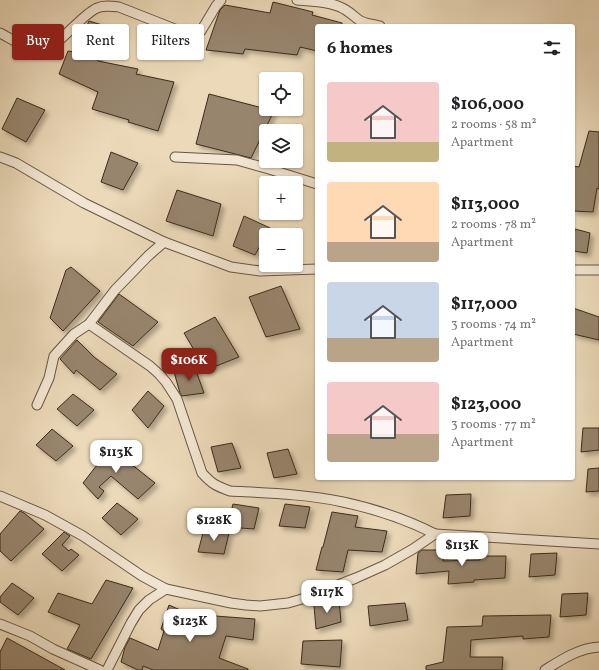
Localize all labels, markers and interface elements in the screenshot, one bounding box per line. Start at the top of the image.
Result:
chip: Buy [12,24,64,60]
chip: Rent [72,24,129,60]
chip: Filters [137,24,204,60]
text: 6 homes [327,37,393,60]
icon: filters [541,37,563,59]
map controls [259,72,303,272]
button: locate [259,72,303,116]
text: $106,000 [451,93,524,116]
icon: home [359,98,407,146]
text: 2 rooms · 58 m² [451,116,536,134]
button: layers [259,124,303,168]
text: Apartment [451,134,514,152]
button: + [259,176,303,220]
text: $113,000 [451,193,519,216]
icon: home [359,198,407,246]
text: 2 rooms · 78 m² [451,216,536,234]
button: − [259,228,303,272]
text: Apartment [451,234,514,252]
text: $117,000 [451,293,517,316]
icon: home [359,298,407,346]
text: 3 rooms · 74 m² [451,316,536,334]
text: Apartment [451,334,514,352]
pin: $106K [161,348,217,382]
text: $106K [170,352,208,370]
text: $123,000 [451,393,521,416]
icon: home [359,398,407,446]
text: 3 rooms · 77 m² [451,416,536,434]
text: Apartment [451,434,514,452]
pin: $113K [88,440,144,474]
text: $113K [99,444,133,462]
pin: $128K [186,508,242,542]
text: $128K [196,512,232,530]
pin: $113K [434,533,490,567]
text: $113K [445,537,479,555]
pin: $117K [299,580,355,614]
text: $117K [310,584,344,602]
pin: $123K [162,609,218,643]
text: $123K [172,613,208,631]

